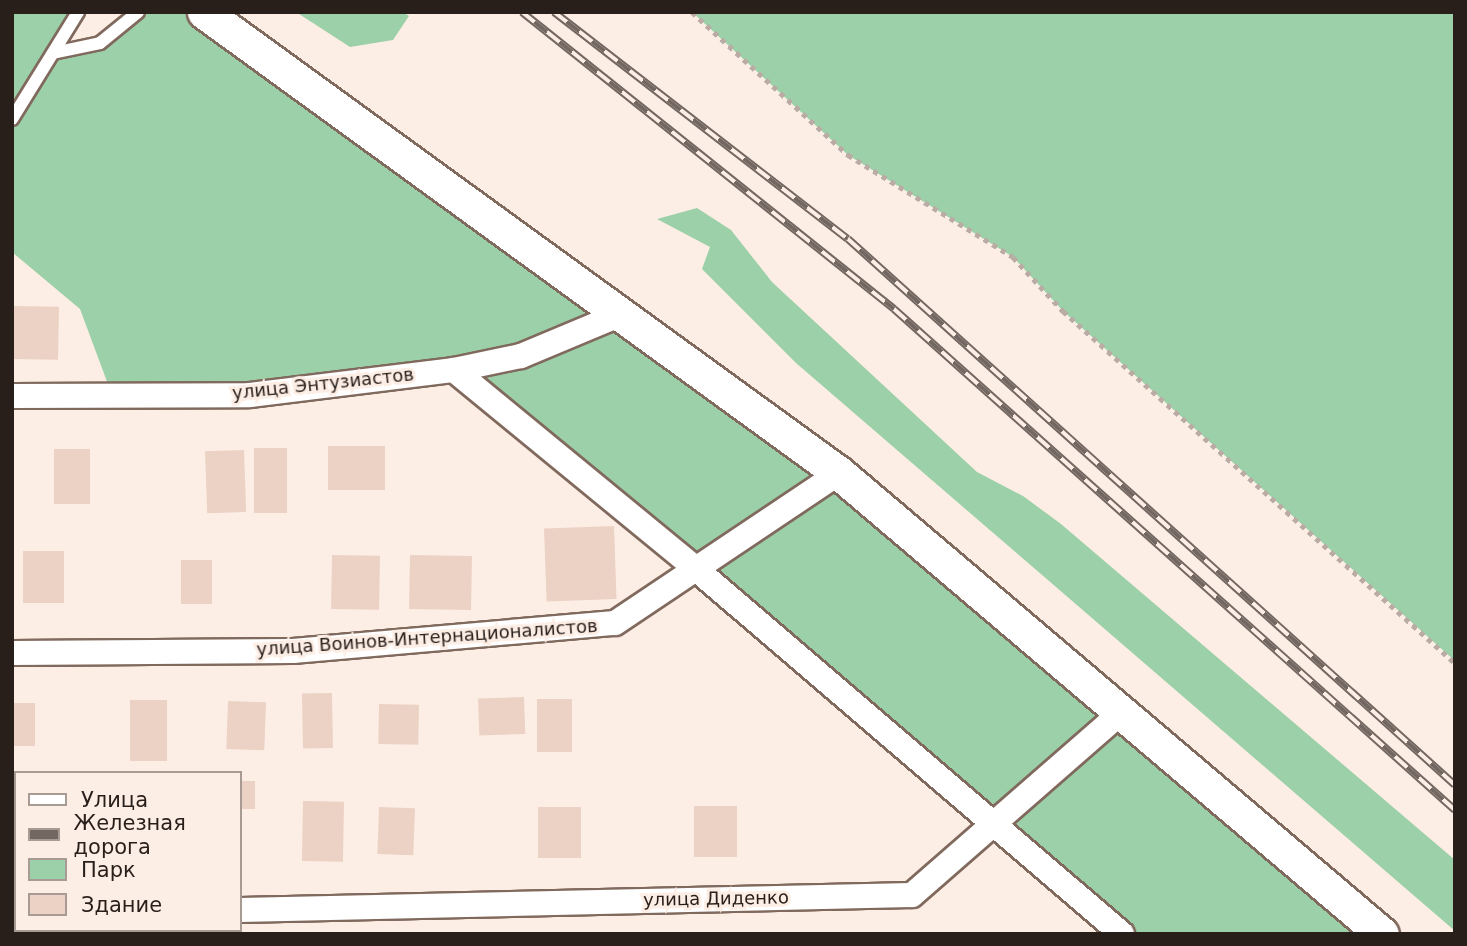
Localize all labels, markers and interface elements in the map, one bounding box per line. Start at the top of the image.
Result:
street label: улица Энтузиастов [231,364,415,404]
street label: улица Воинов-Интернационалистов [256,615,598,661]
legend [14,771,242,932]
text: Улица [81,788,148,812]
text: Железная дорога [74,811,186,859]
text: Парк [81,858,136,882]
street label: улица Диденко [643,887,789,911]
text: Здание [81,893,162,917]

